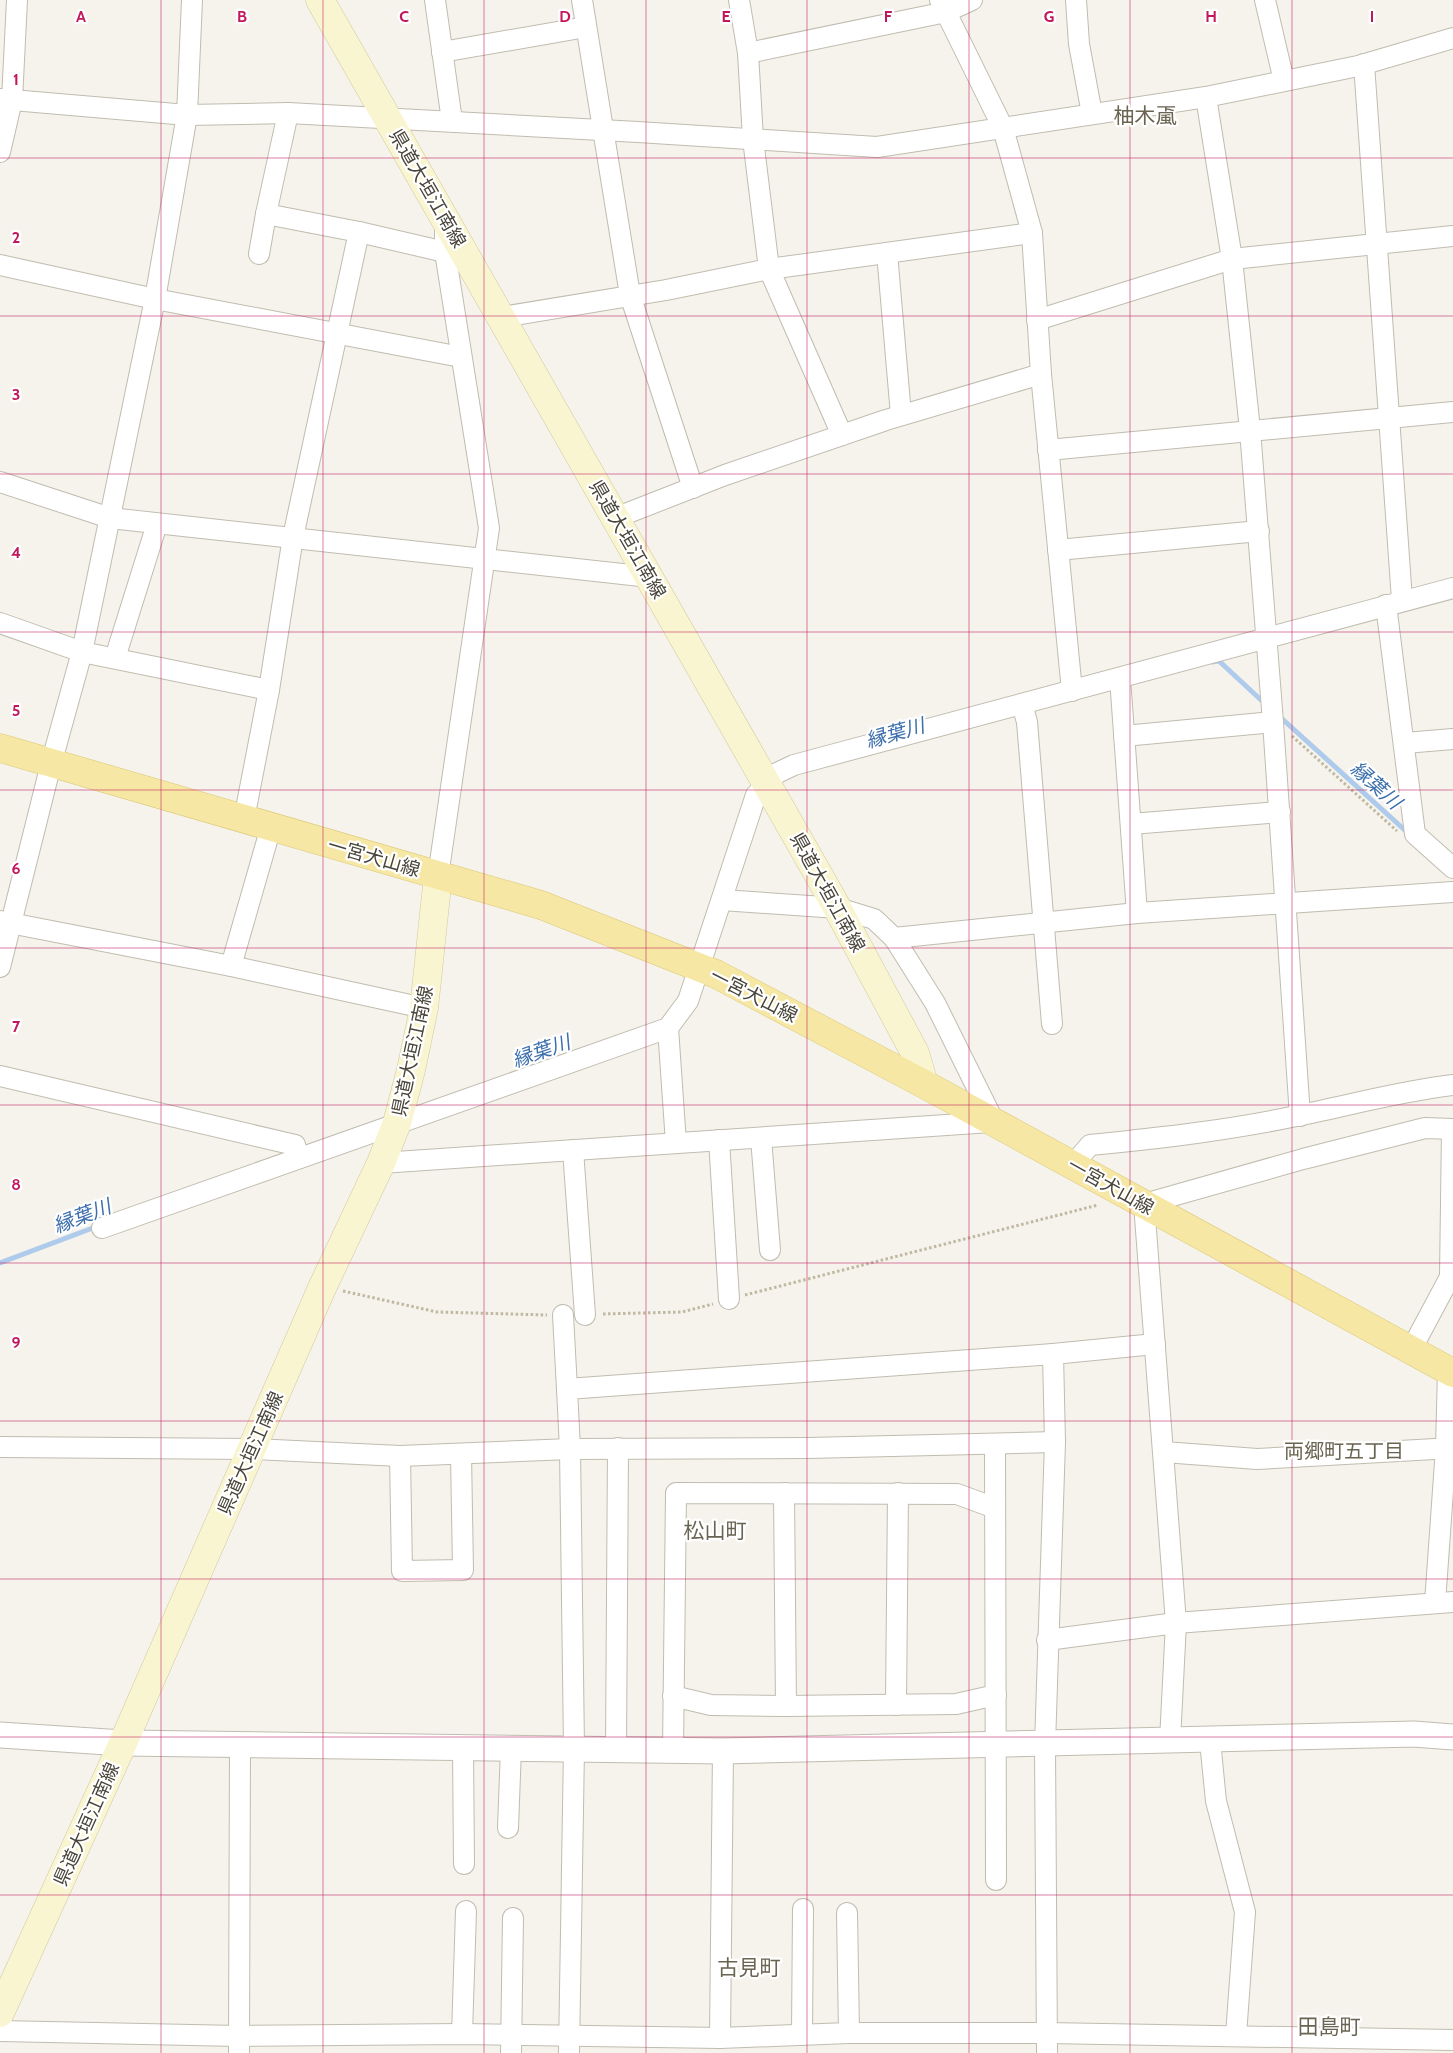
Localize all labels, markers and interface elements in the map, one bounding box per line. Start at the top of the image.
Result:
text: A [76,7,86,26]
text: B [237,7,247,26]
text: C [399,7,409,26]
text: D [559,7,571,26]
text: E [721,7,731,26]
text: F [884,7,893,26]
text: G [1044,7,1054,26]
text: H [1205,7,1217,26]
text: I [1370,7,1374,26]
text: 1 [13,70,19,89]
district label: 柚木颪 [1114,103,1177,128]
street label: 県道大垣江南線 [384,125,471,252]
text: 2 [12,228,20,247]
text: 3 [12,385,20,404]
street label: 県道大垣江南線 [584,476,671,603]
text: 4 [11,543,21,562]
text: 5 [12,701,20,720]
water label: 縁葉川 [863,713,929,753]
water label: 縁葉川 [1346,756,1408,815]
street label: 県道大垣江南線 [785,828,870,956]
street label: 一宮犬山線 [325,833,423,882]
text: 6 [12,859,21,878]
street label: 一宮犬山線 [706,964,801,1027]
street label: 県道大垣江南線 [387,984,438,1119]
text: 7 [12,1017,21,1036]
water label: 縁葉川 [509,1029,575,1072]
street label: 一宮犬山線 [1064,1153,1158,1220]
text: 8 [11,1175,21,1194]
water label: 縁葉川 [50,1193,116,1238]
text: 9 [12,1333,21,1352]
street label: 県道大垣江南線 [213,1388,288,1519]
district label: 両郷町五丁目 [1284,1439,1404,1463]
district label: 松山町 [684,1518,747,1543]
street label: 県道大垣江南線 [49,1759,124,1890]
district label: 古見町 [718,1955,781,1980]
district label: 田島町 [1298,2014,1361,2039]

